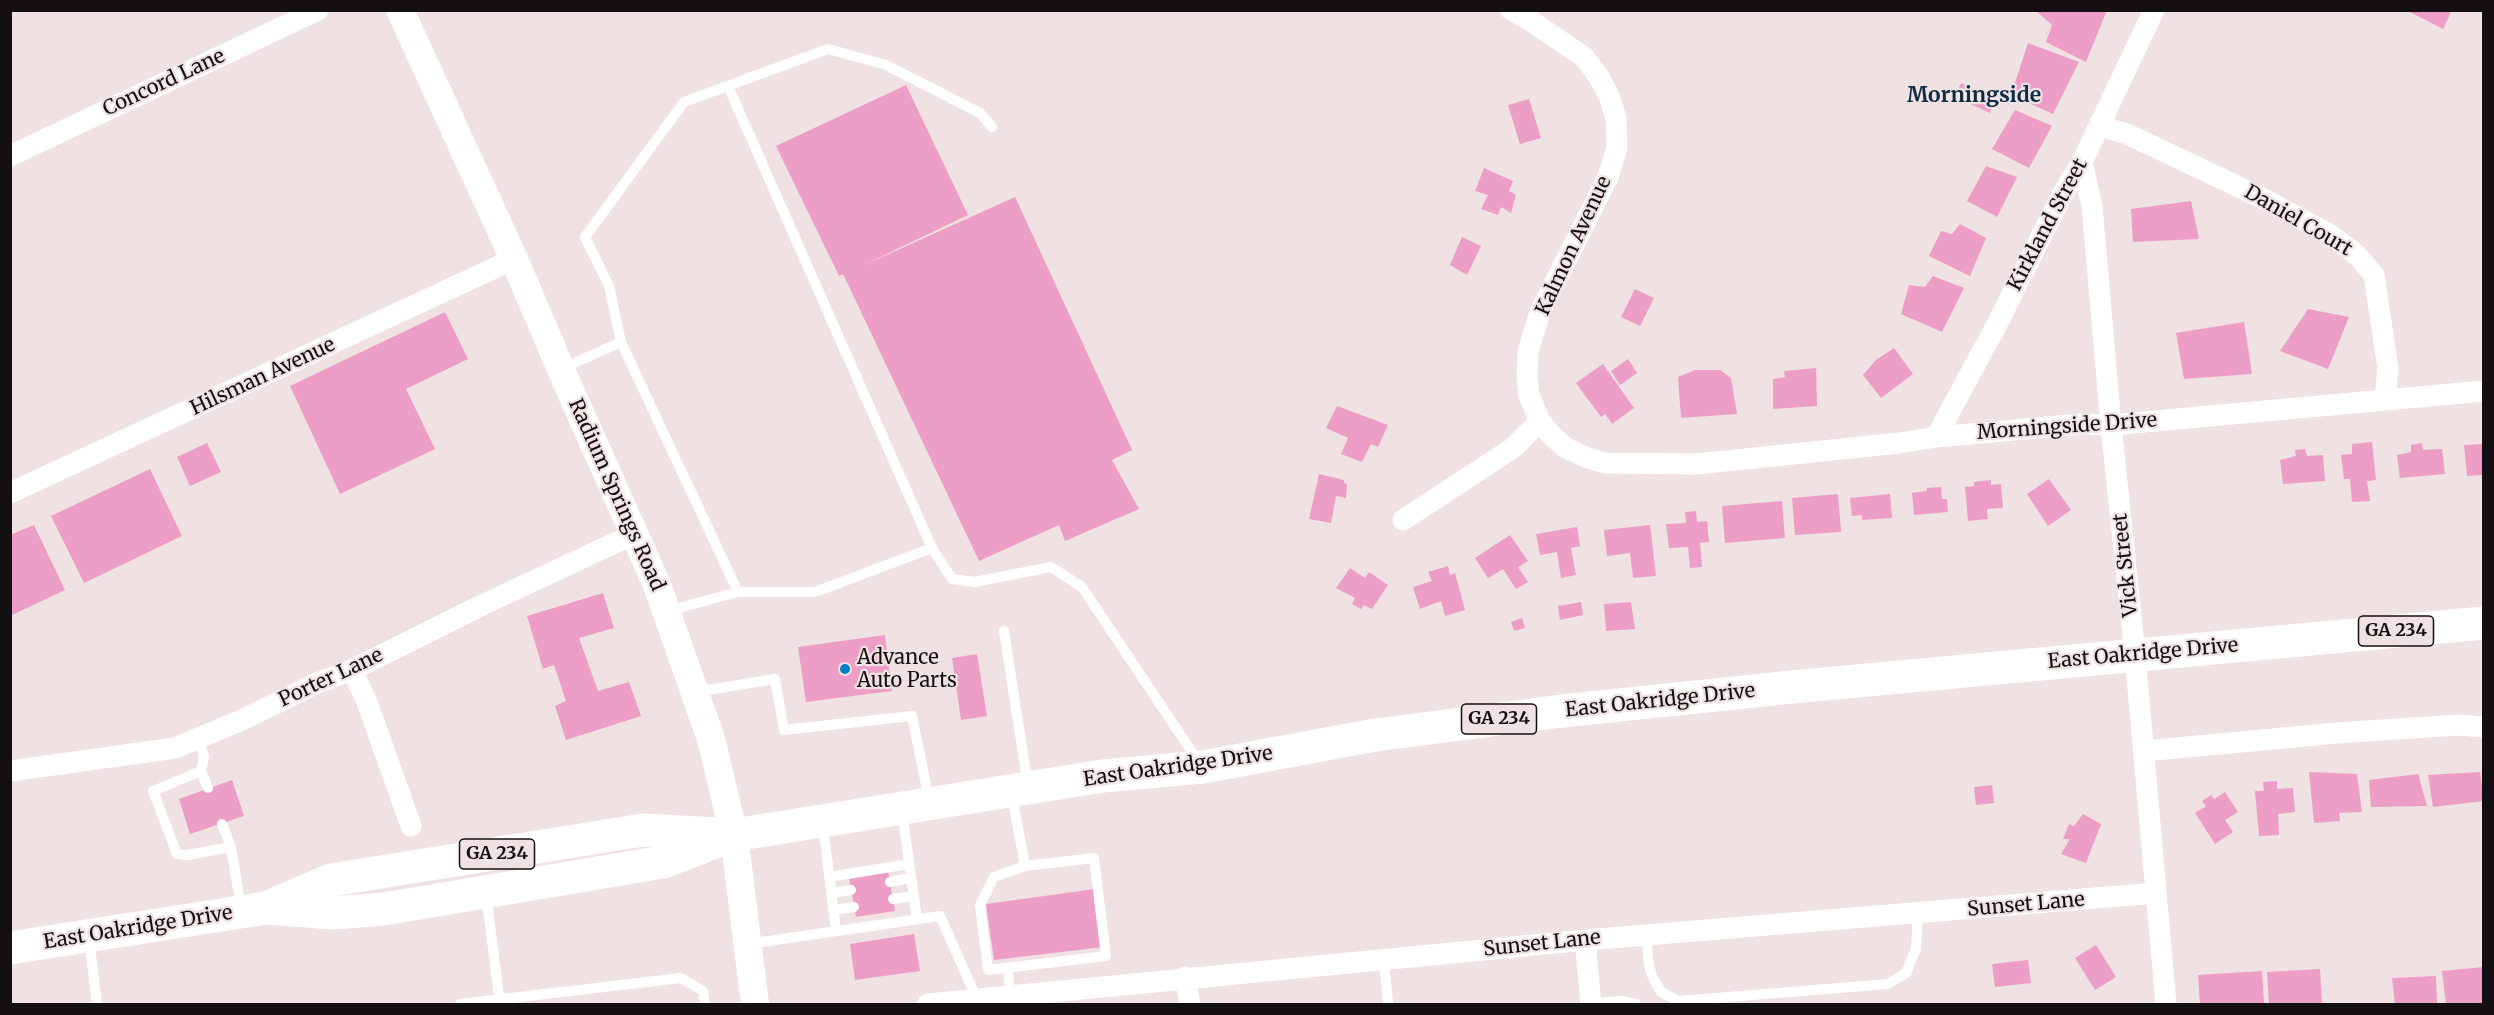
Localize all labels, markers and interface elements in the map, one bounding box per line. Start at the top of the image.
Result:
street label: Concord Lane [99,44,229,122]
district label: Morningside [1907,83,2041,109]
street label: Kirkland Street [2003,155,2093,295]
street label: Kalmon Avenue [1531,172,1617,320]
street label: Daniel Court [2240,180,2356,262]
street label: Hilsman Avenue [187,333,339,421]
street label: Radium Springs Road [563,395,669,595]
street label: Morningside Drive [1976,409,2158,445]
street label: Vick Street [2109,512,2143,618]
road number: GA 234 [2358,616,2434,646]
street label: East Oakridge Drive [2047,634,2239,674]
street label: Porter Lane [275,643,387,713]
place label: Advance Auto Parts [857,646,957,693]
marker: Advance Auto Parts [838,662,852,676]
street label: East Oakridge Drive [1564,679,1756,723]
road number: GA 234 [1462,704,1537,734]
street label: East Oakridge Drive [1082,742,1274,792]
road number: GA 234 [460,839,534,869]
street label: Sunset Lane [1966,888,2086,922]
street label: East Oakridge Drive [42,901,234,955]
street label: Sunset Lane [1482,926,1602,962]

